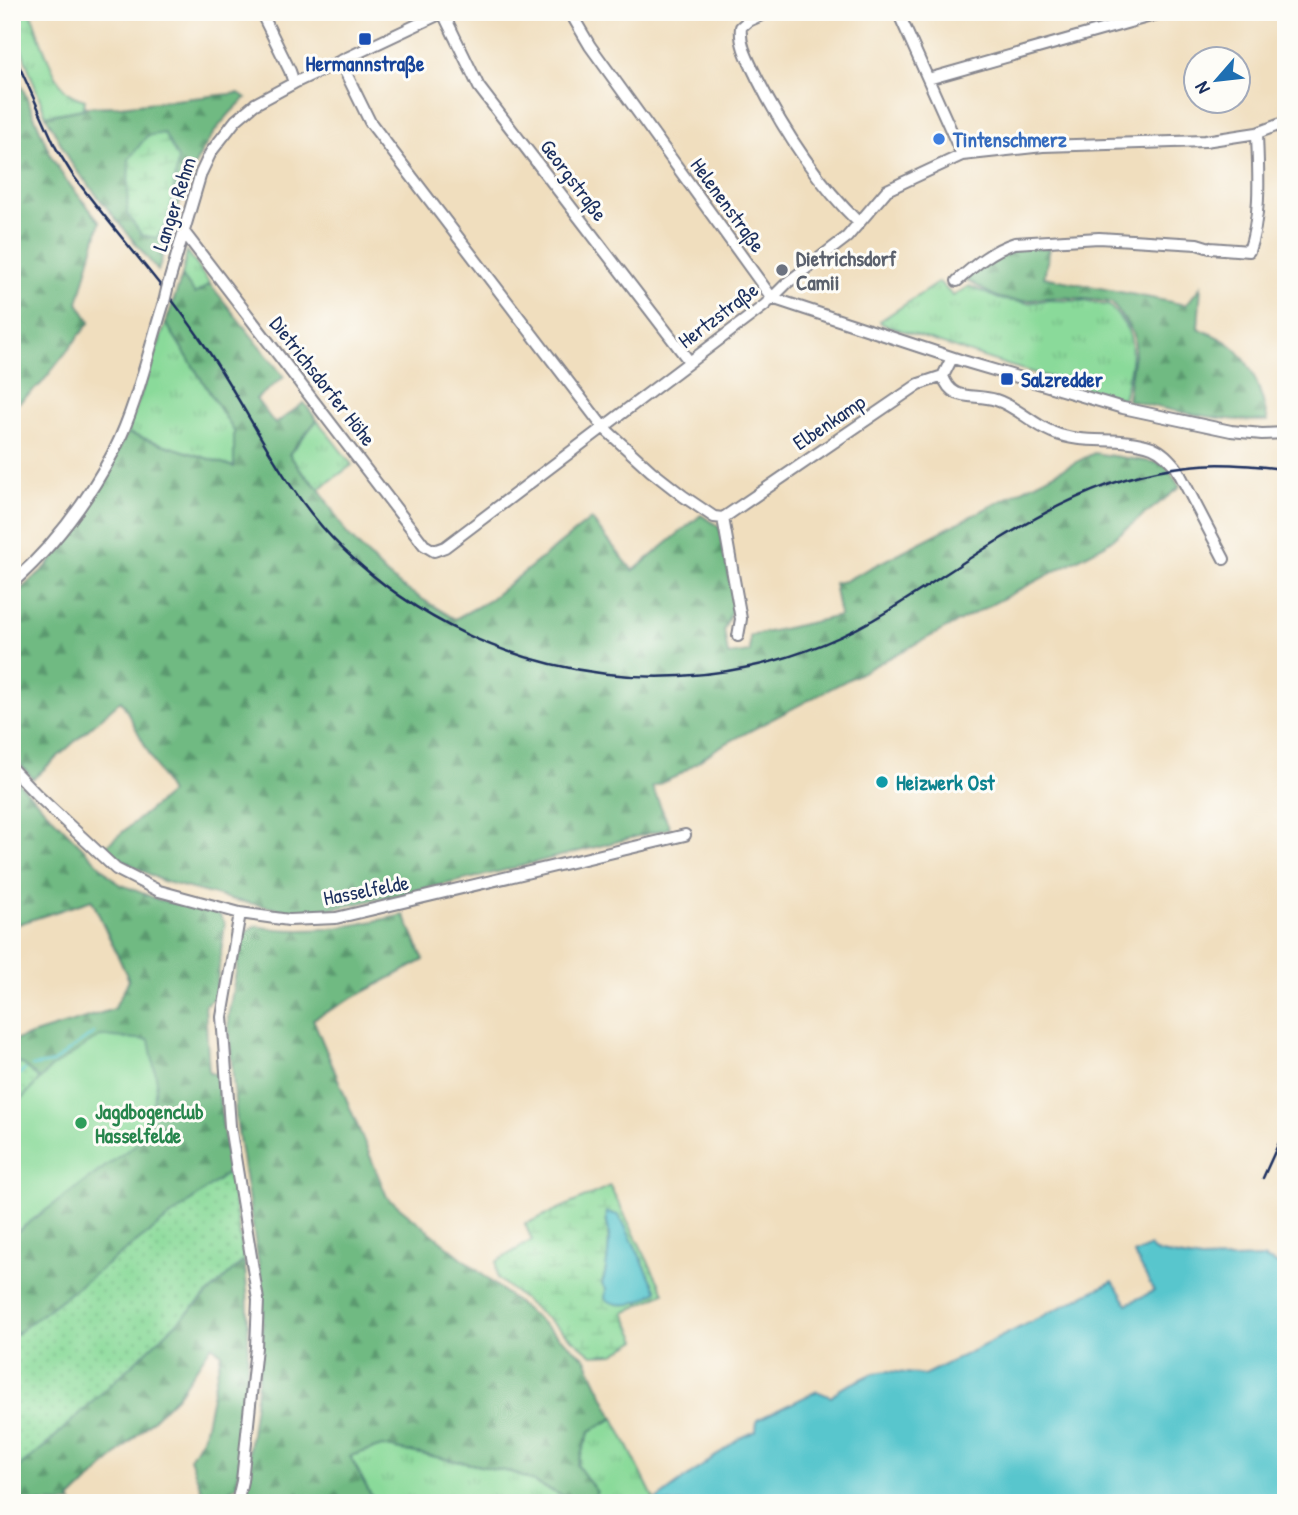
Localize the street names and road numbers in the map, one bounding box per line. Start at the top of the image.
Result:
street label: Georgstraße [534,133,614,227]
street label: Helenenstraße [684,152,772,258]
street label: Langer Rehm [145,153,203,255]
street label: Hertzstraße [672,275,764,355]
street label: Dietrichsdorfer Höhe [263,310,383,452]
street label: Elbenkamp [787,387,871,457]
street label: Hasselfelde [321,868,411,912]

